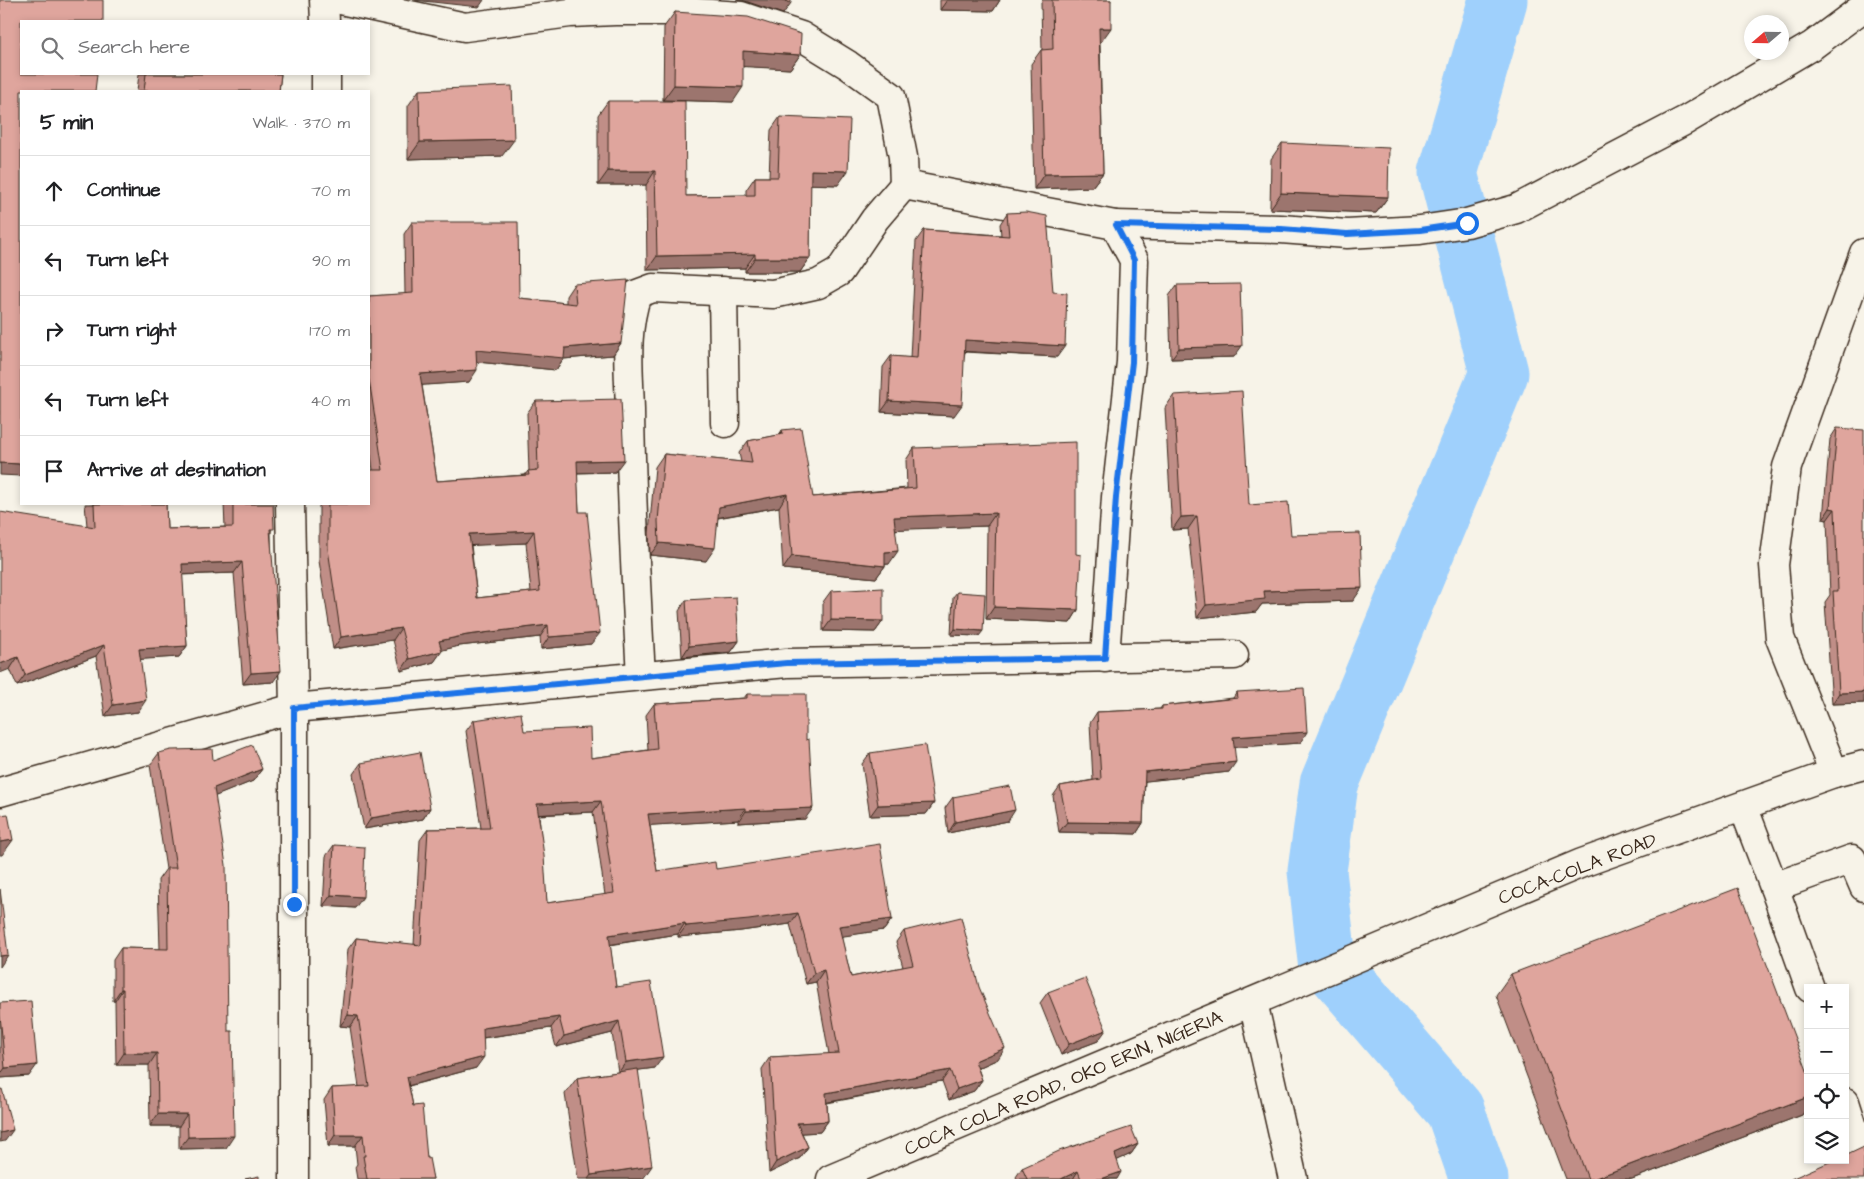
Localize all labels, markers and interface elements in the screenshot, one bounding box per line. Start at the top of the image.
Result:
north arrow [1744,15,1789,60]
search box [20,20,370,75]
icon: search [38,34,66,62]
text: Search here [78,34,190,61]
text: 5 min [40,108,93,137]
text: Walk · 370 m [252,112,350,134]
icon: ahead [40,177,68,205]
text: Continue [87,177,161,204]
text: 70 m [311,180,350,202]
route start [1456,212,1479,235]
icon: left [40,247,68,275]
text: Turn left [87,247,168,274]
text: 90 m [312,250,350,272]
icon: right [40,317,68,345]
text: Turn right [87,317,176,344]
text: 170 m [309,320,350,342]
icon: left [40,387,68,415]
text: Turn left [87,387,168,414]
text: 40 m [310,390,350,412]
icon: arrive [40,457,68,485]
text: Arrive at destination [87,457,266,484]
street label: COCA-COLA ROAD [1494,827,1661,912]
route end [283,893,306,916]
map controls [1804,984,1849,1164]
button: + [1804,984,1849,1029]
street label: COCA COLA ROAD, OKO ERIN, NIGERIA [900,1004,1227,1163]
button: − [1804,1029,1849,1074]
button: locate [1804,1074,1849,1119]
button: layers [1804,1119,1849,1164]

